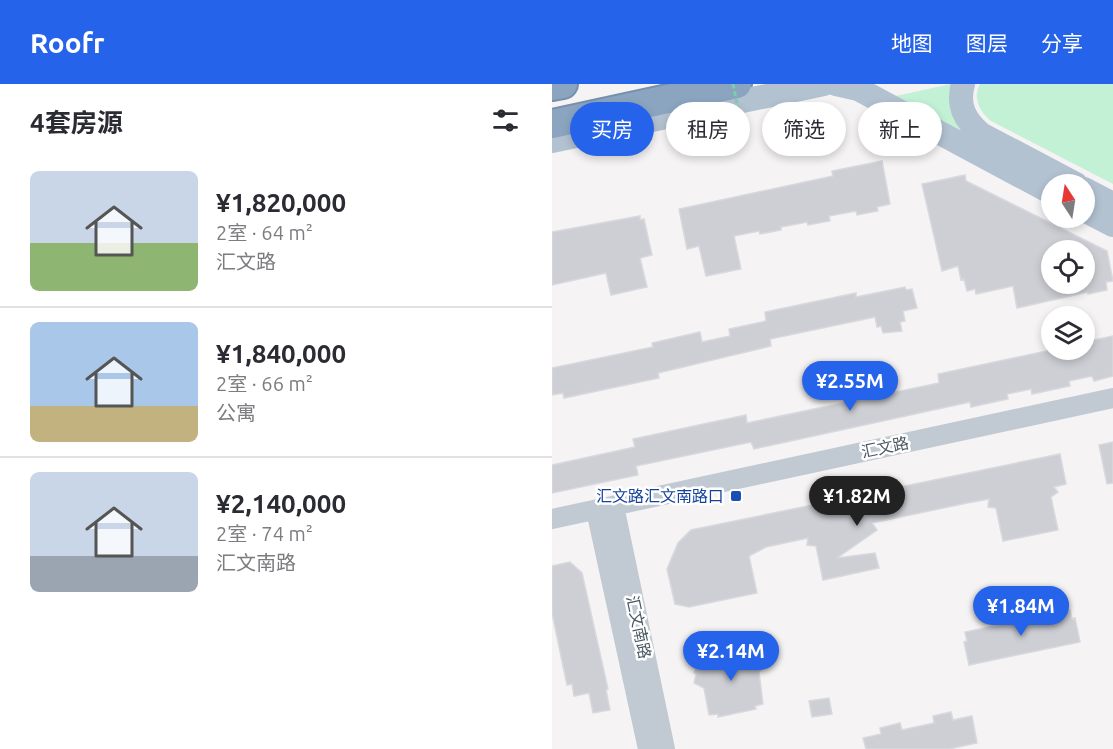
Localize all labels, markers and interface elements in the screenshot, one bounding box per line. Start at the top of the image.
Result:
text: Roofr [30,27,105,58]
text: 地图 [891,31,933,55]
text: 图层 [966,31,1008,55]
text: 分享 [1041,31,1083,55]
chip: 买房 [570,102,654,156]
chip: 租房 [666,102,750,156]
chip: 筛选 [762,102,846,156]
chip: 新上 [858,102,942,156]
icon: filters [489,104,522,137]
text: 4套房源 [30,108,123,137]
north arrow [1041,174,1095,228]
map controls [1041,174,1095,360]
text: ¥1,820,000 [216,188,346,217]
icon: home [78,195,150,267]
text: 2室 · 64 m² [216,221,313,244]
button: locate [1041,240,1095,294]
text: 汇文路 [216,250,276,273]
button: layers [1041,306,1095,360]
text: ¥1,840,000 [216,339,346,368]
icon: home [78,346,150,418]
pin: ¥2.55M [801,361,899,412]
text: ¥2.55M [816,369,884,392]
text: 2室 · 66 m² [216,372,313,395]
text: 公寓 [216,401,256,424]
street label: 汇文路 [860,433,910,461]
pin: ¥1.82M [808,476,906,527]
text: ¥1.82M [823,484,891,507]
place label: 汇文路汇文南路口 [596,487,724,505]
text: ¥2,140,000 [216,489,346,518]
marker: 汇文路汇文南路口 [729,489,743,503]
icon: home [78,496,150,568]
text: 2室 · 74 m² [216,522,313,545]
text: 汇文南路 [216,551,296,574]
pin: ¥1.84M [972,586,1070,637]
street label: 汇文南路 [624,594,654,660]
text: ¥1.84M [987,594,1055,617]
pin: ¥2.14M [682,631,780,682]
text: ¥2.14M [697,639,765,662]

